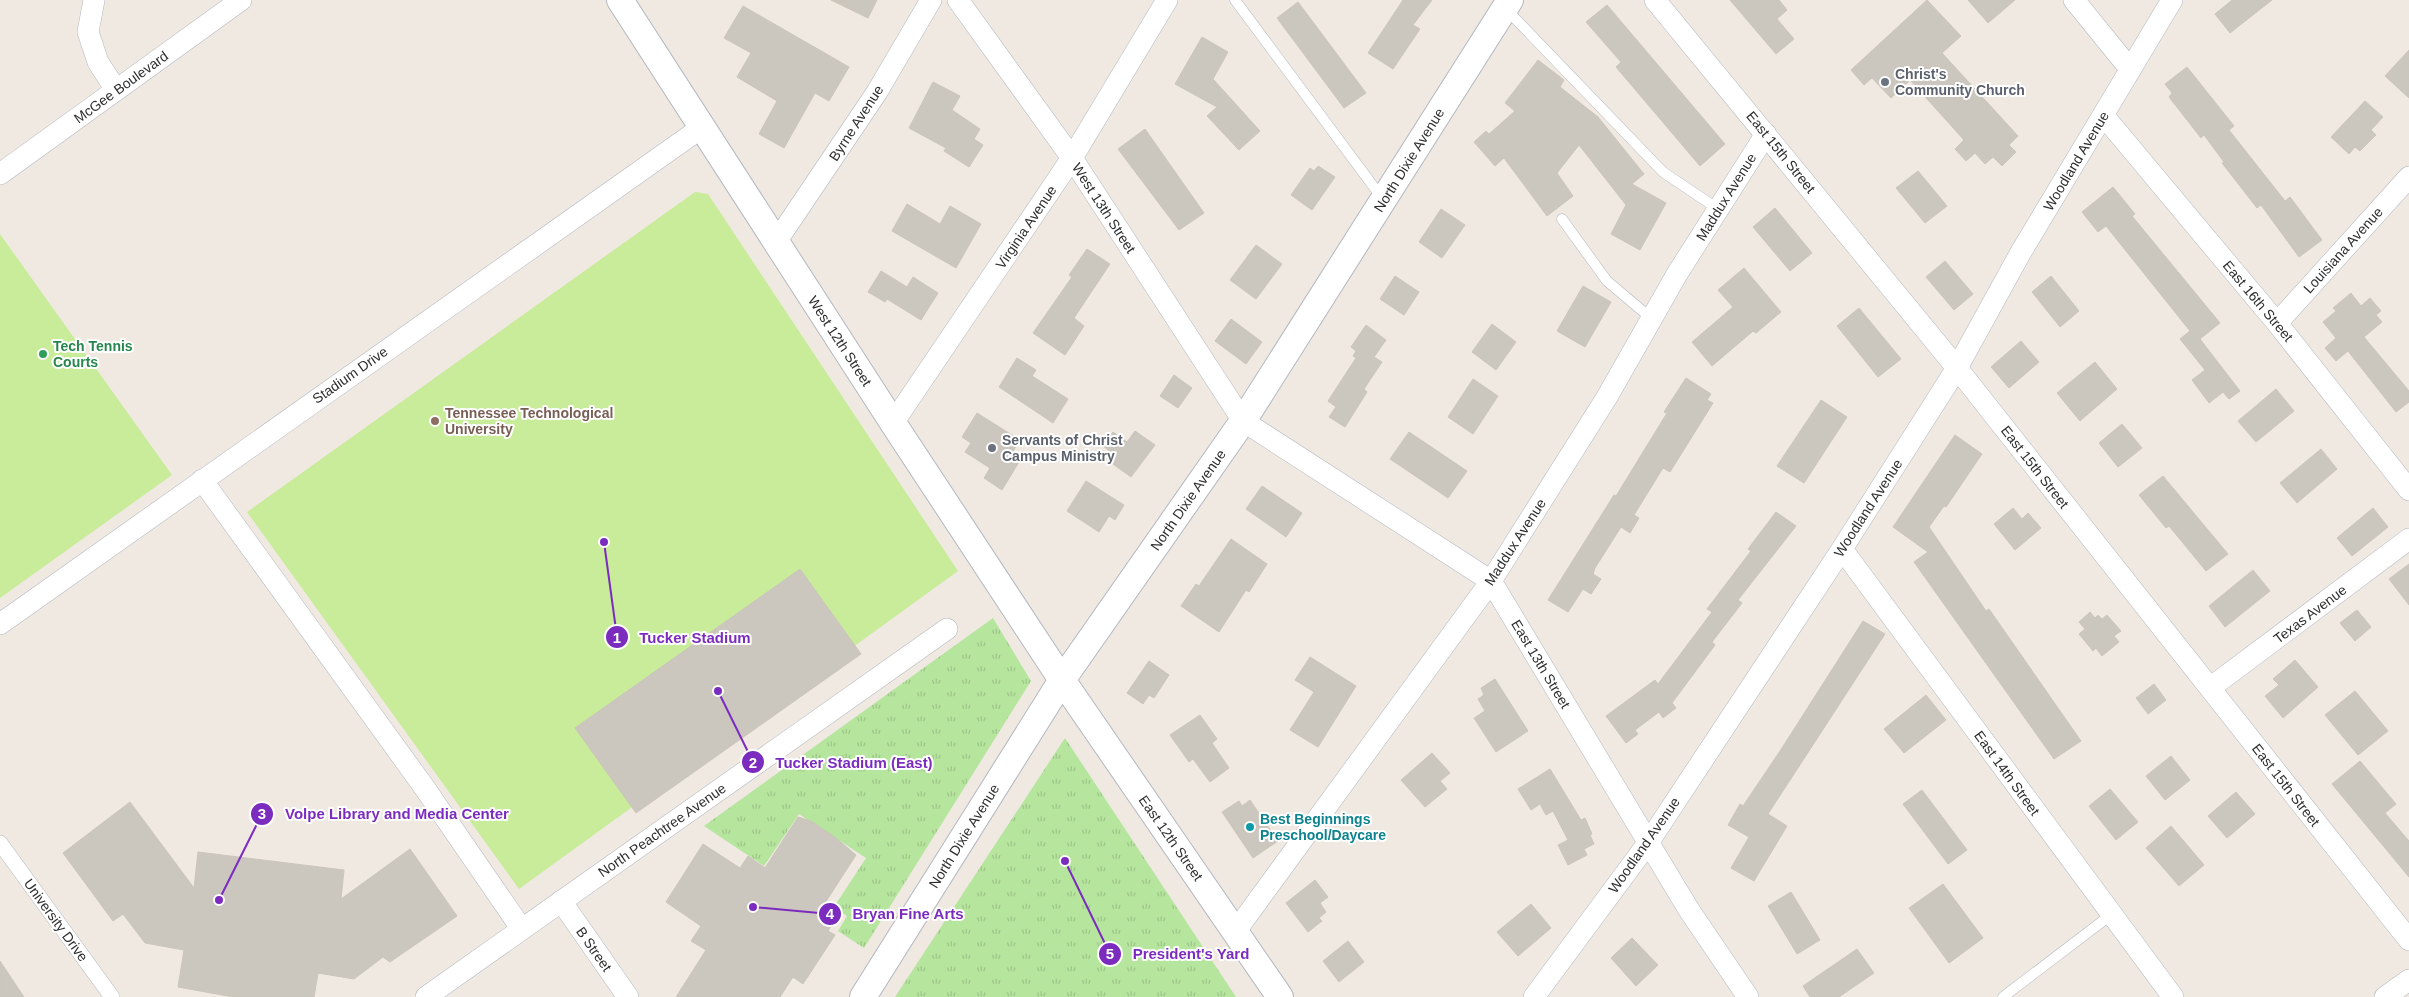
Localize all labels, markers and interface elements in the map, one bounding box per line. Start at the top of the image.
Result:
street label: McGee Boulevard [71,48,171,126]
place label: Christ's Community Church [1895,66,2025,98]
marker: Christ's Community Church [1879,76,1891,88]
street label: Byrne Avenue [826,82,886,164]
street label: North Dixie Avenue [1371,105,1448,215]
street label: East 15th Street [1743,108,1819,196]
street label: Woodland Avenue [2040,108,2112,214]
street label: Maddux Avenue [1693,150,1759,244]
street label: West 13th Street [1069,160,1139,256]
street label: Virginia Avenue [992,182,1060,272]
street label: Louisiana Avenue [2300,204,2386,296]
street label: East 16th Street [2220,257,2296,345]
street label: West 12th Street [805,293,875,389]
place label: Tech Tennis Courts [53,338,133,370]
street label: Stadium Drive [309,343,391,407]
marker: Tech Tennis Courts [37,348,49,360]
place label: Tennessee Technological University [445,405,613,437]
marker: Tennessee Technological University [429,415,441,427]
street label: East 15th Street [1998,423,2072,512]
place label: Servants of Christ Campus Ministry [1002,432,1123,464]
marker: Servants of Christ Campus Ministry [986,442,998,454]
street label: North Dixie Avenue [1147,446,1229,554]
street label: Woodland Avenue [1830,456,1906,560]
street label: Maddux Avenue [1481,495,1549,588]
street label: Texas Avenue [2270,581,2350,647]
street label: East 13th Street [1508,617,1574,711]
callout: Tucker Stadium [604,622,761,652]
text: 1 [613,629,621,646]
text: Tucker Stadium [639,629,751,646]
street label: East 14th Street [1971,728,2043,818]
street label: East 15th Street [2249,741,2323,830]
callout: Tucker Stadium (East) [741,747,943,777]
text: 2 [749,754,757,771]
text: Tucker Stadium (East) [775,754,933,771]
street label: North Peachtree Avenue [595,780,729,880]
street label: North Dixie Avenue [926,781,1003,891]
street label: East 12th Street [1136,792,1206,884]
street label: Woodland Avenue [1605,794,1683,896]
callout: Volpe Library and Media Center [250,799,519,829]
text: 3 [258,805,266,822]
text: Volpe Library and Media Center [285,805,509,822]
place label: Best Beginnings Preschool/Daycare [1260,811,1386,843]
marker: Best Beginnings Preschool/Daycare [1244,821,1256,833]
street label: University Drive [21,876,91,965]
callout: Bryan Fine Arts [817,899,974,929]
text: 4 [826,905,835,922]
text: Bryan Fine Arts [852,905,964,922]
street label: B Street [573,924,615,974]
callout: President's Yard [1097,939,1259,969]
text: 5 [1106,945,1114,962]
text: President's Yard [1133,945,1249,962]

